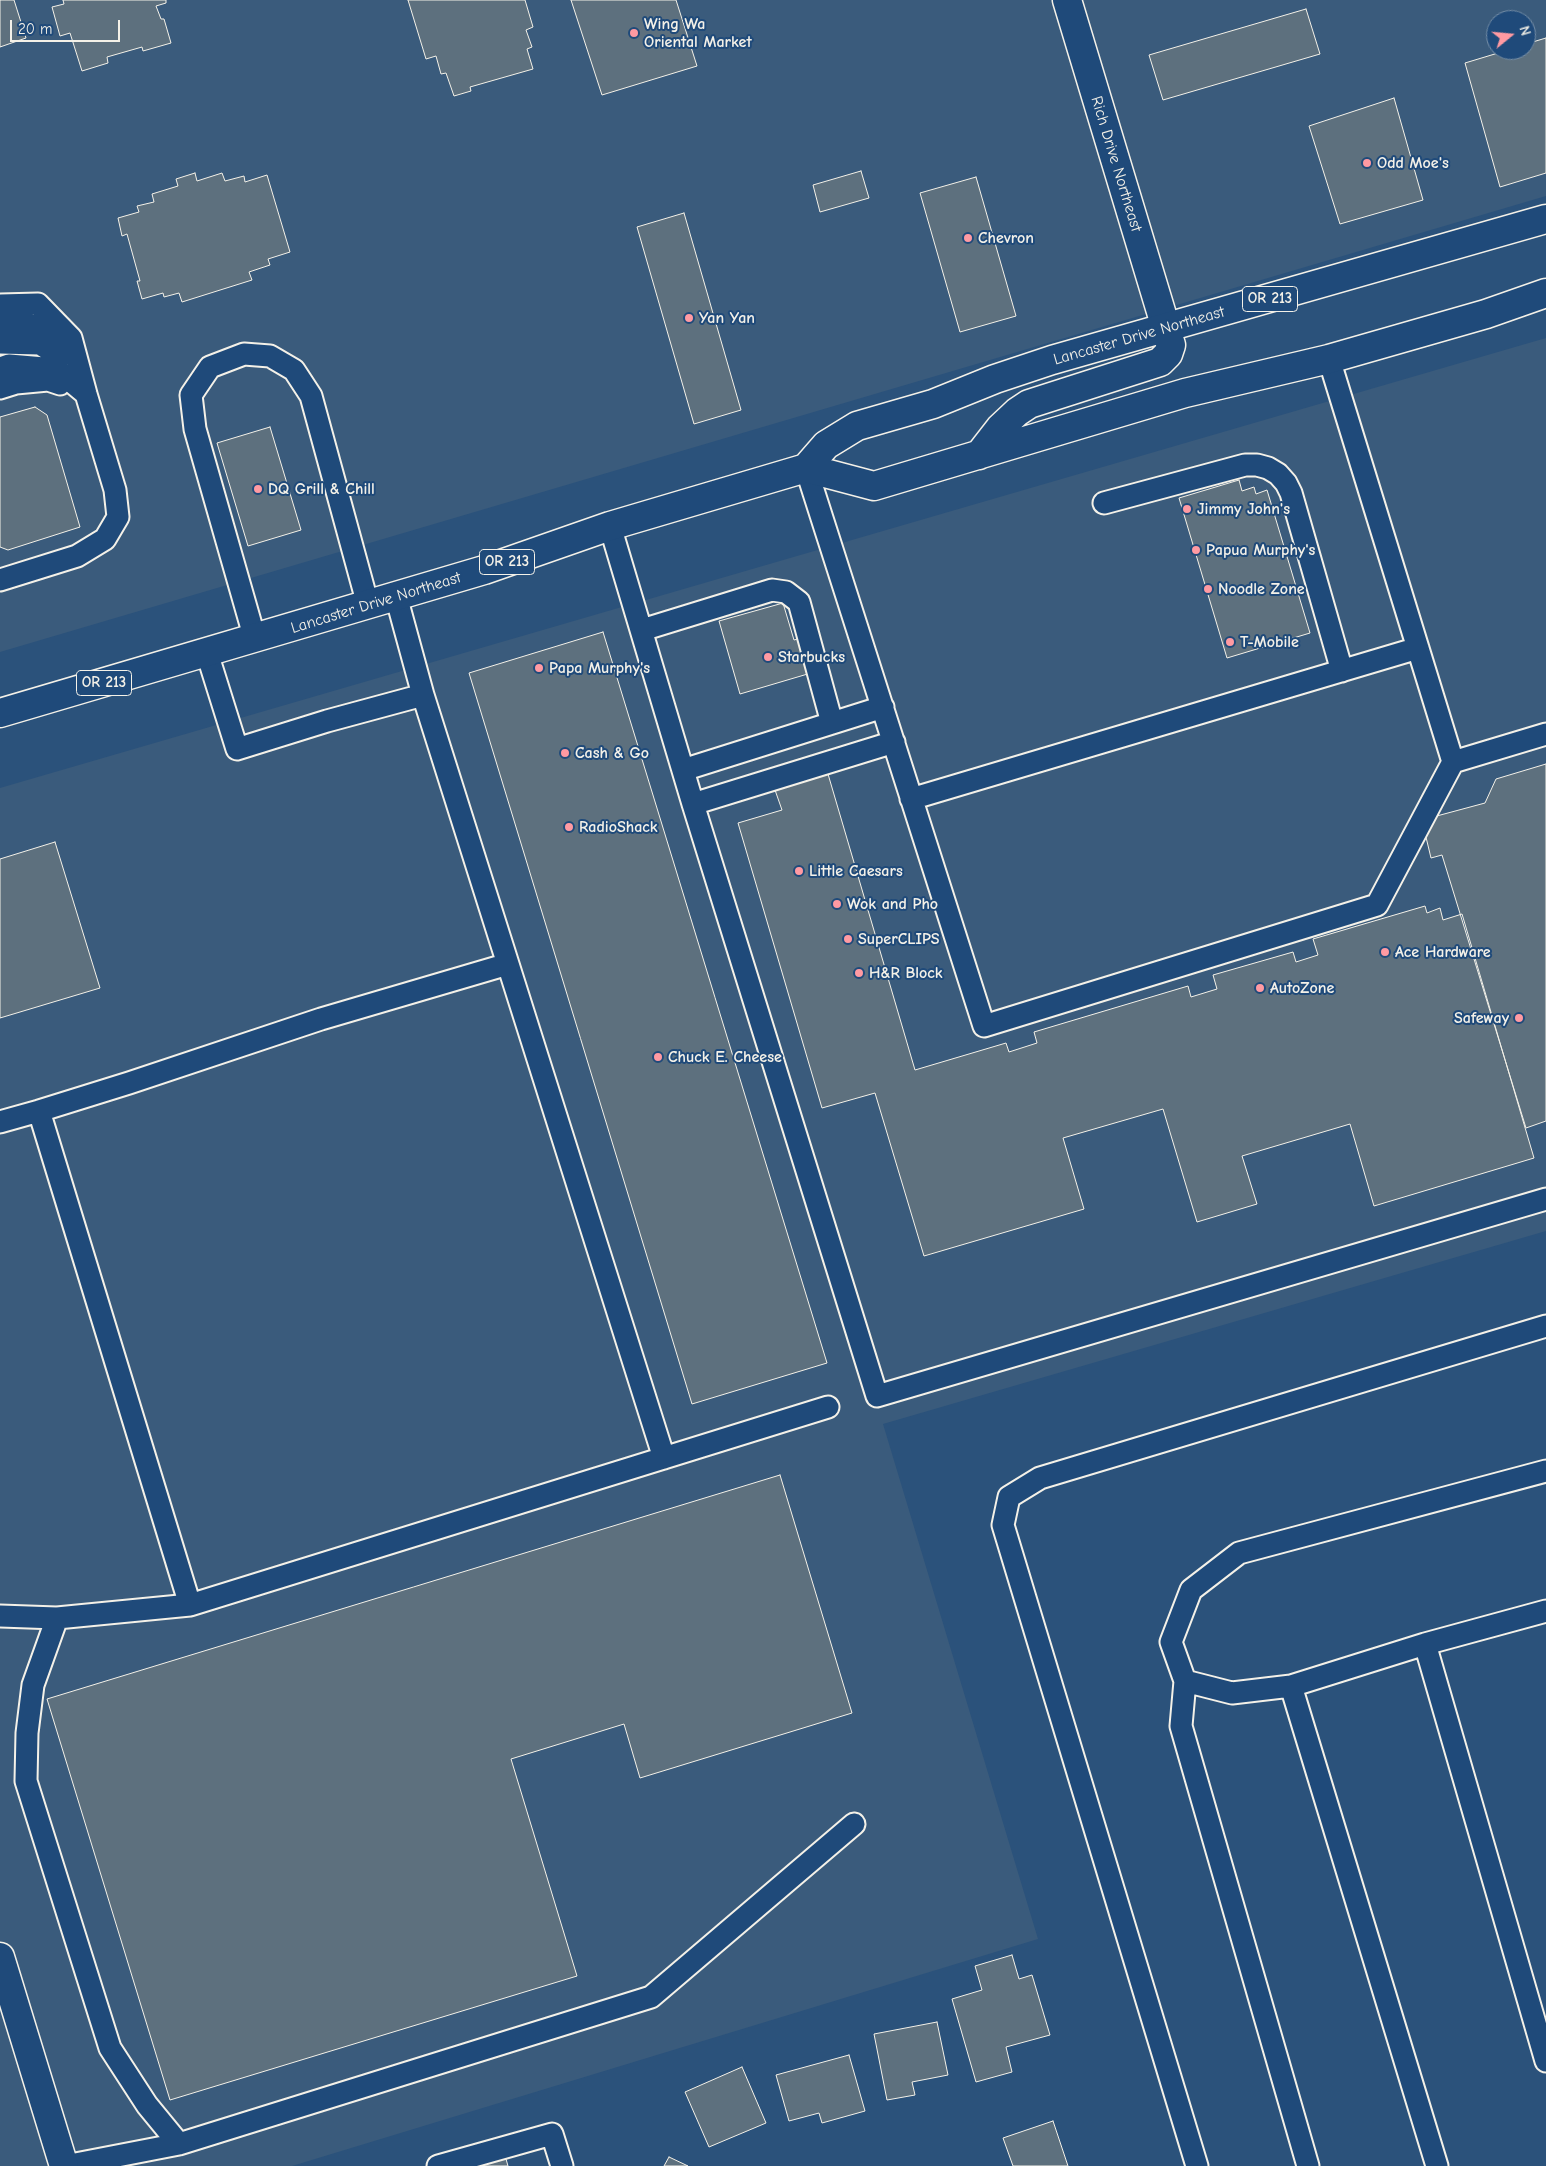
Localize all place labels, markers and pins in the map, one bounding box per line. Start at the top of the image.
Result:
place label: Wing Wa Oriental Market [644,14,752,52]
marker: Wing Wa Oriental Market [628,27,640,39]
place label: Odd Moe's [1377,153,1449,173]
marker: Odd Moe's [1361,157,1373,169]
place label: Chevron [978,228,1034,248]
marker: Chevron [962,232,974,244]
place label: Yan Yan [699,308,755,328]
marker: Yan Yan [683,312,695,324]
place label: DQ Grill & Chill [268,479,375,499]
marker: DQ Grill & Chill [252,483,264,495]
place label: Jimmy John's [1197,499,1290,519]
marker: Jimmy John's [1181,503,1193,515]
place label: Papua Murphy's [1206,540,1315,560]
marker: Papua Murphy's [1190,544,1202,556]
place label: Noodle Zone [1218,579,1305,599]
marker: Noodle Zone [1202,583,1214,595]
place label: T-Mobile [1240,632,1299,652]
marker: T-Mobile [1224,636,1236,648]
place label: Starbucks [778,647,845,667]
marker: Starbucks [762,651,774,663]
place label: Papa Murphy's [549,658,650,678]
marker: Papa Murphy's [533,662,545,674]
place label: Cash & Go [575,743,649,763]
marker: Cash & Go [559,747,571,759]
place label: RadioShack [579,817,658,837]
marker: RadioShack [563,821,575,833]
place label: Little Caesars [809,861,903,881]
marker: Little Caesars [793,865,805,877]
place label: Wok and Pho [847,894,938,914]
marker: Wok and Pho [831,898,843,910]
place label: SuperCLIPS [858,929,940,949]
marker: SuperCLIPS [842,933,854,945]
place label: Ace Hardware [1395,942,1491,962]
marker: Ace Hardware [1379,946,1391,958]
place label: H&R Block [869,963,943,983]
marker: H&R Block [853,967,865,979]
place label: AutoZone [1270,978,1334,998]
marker: AutoZone [1254,982,1266,994]
place label: Safeway [1454,1008,1509,1028]
marker: Safeway [1513,1012,1525,1024]
place label: Chuck E. Cheese [668,1047,782,1067]
marker: Chuck E. Cheese [652,1051,664,1063]

